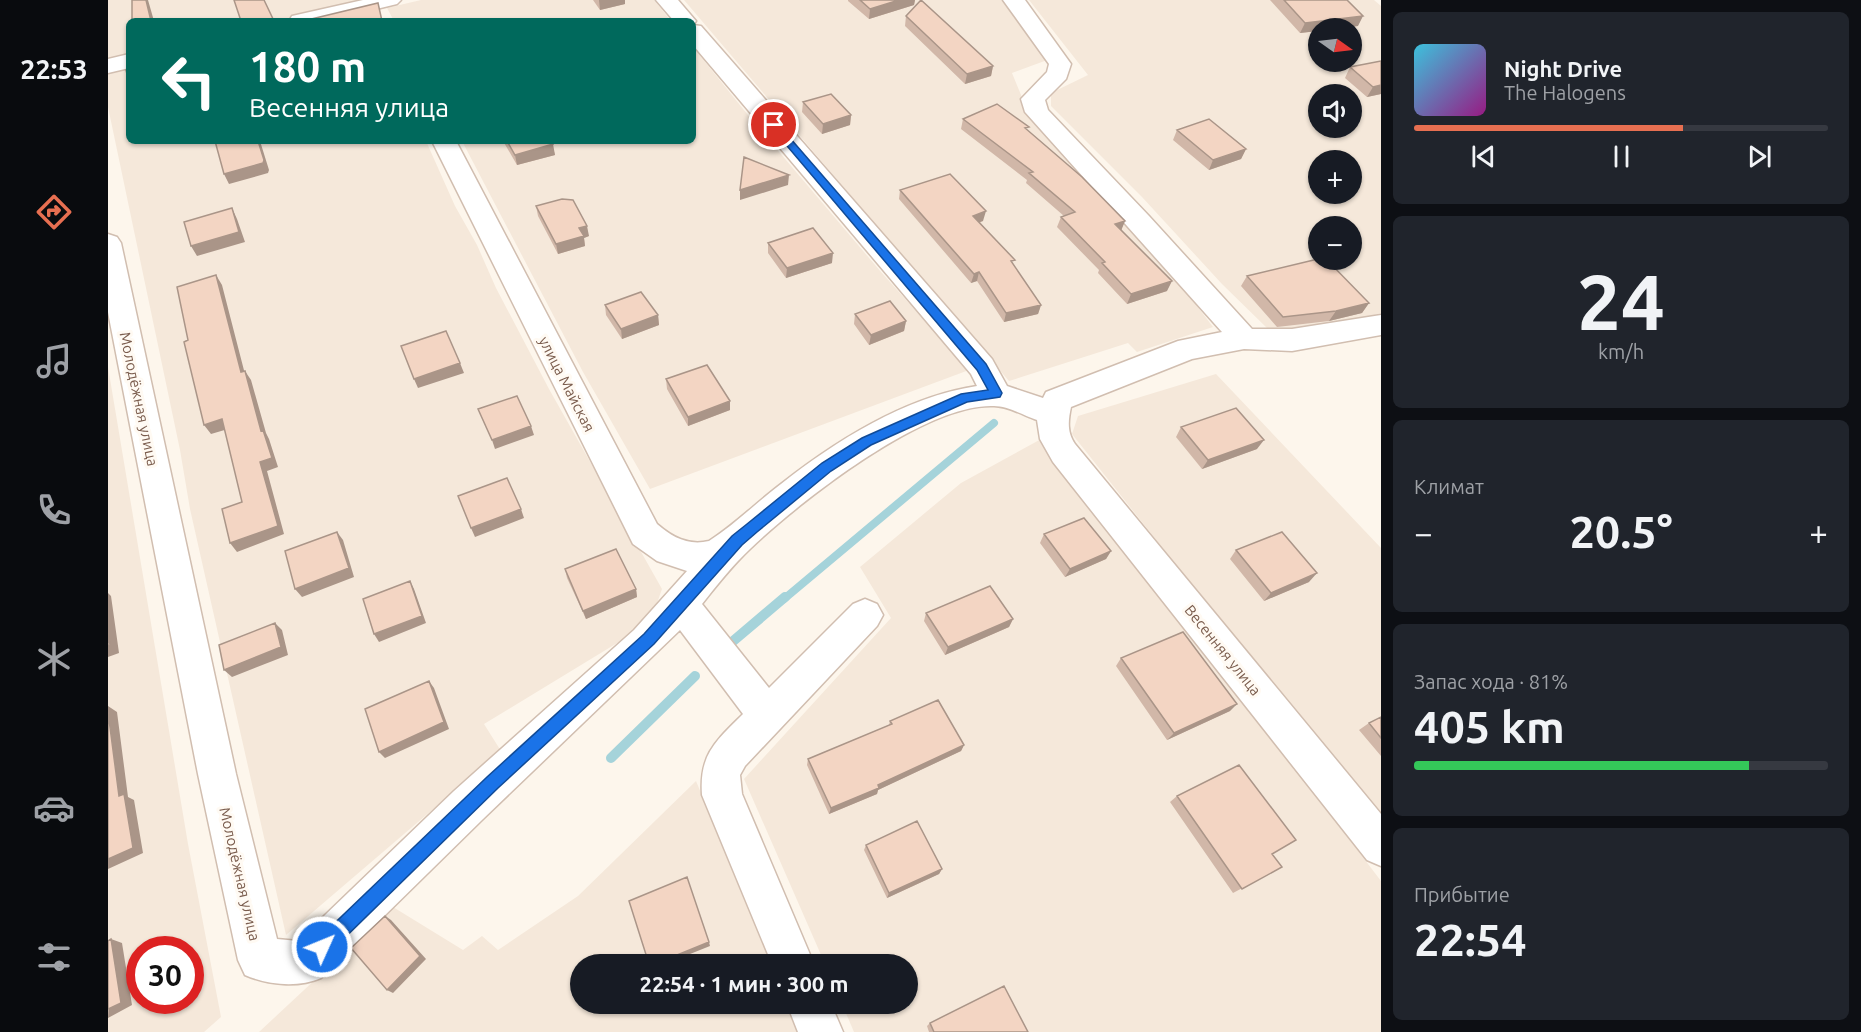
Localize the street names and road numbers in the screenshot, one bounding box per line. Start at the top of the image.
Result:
street label: Молодёжная улица [116,330,162,468]
street label: улица Майская [536,334,598,434]
street label: Весенняя улица [1181,601,1265,699]
street label: Молодёжная улица [216,806,264,942]

